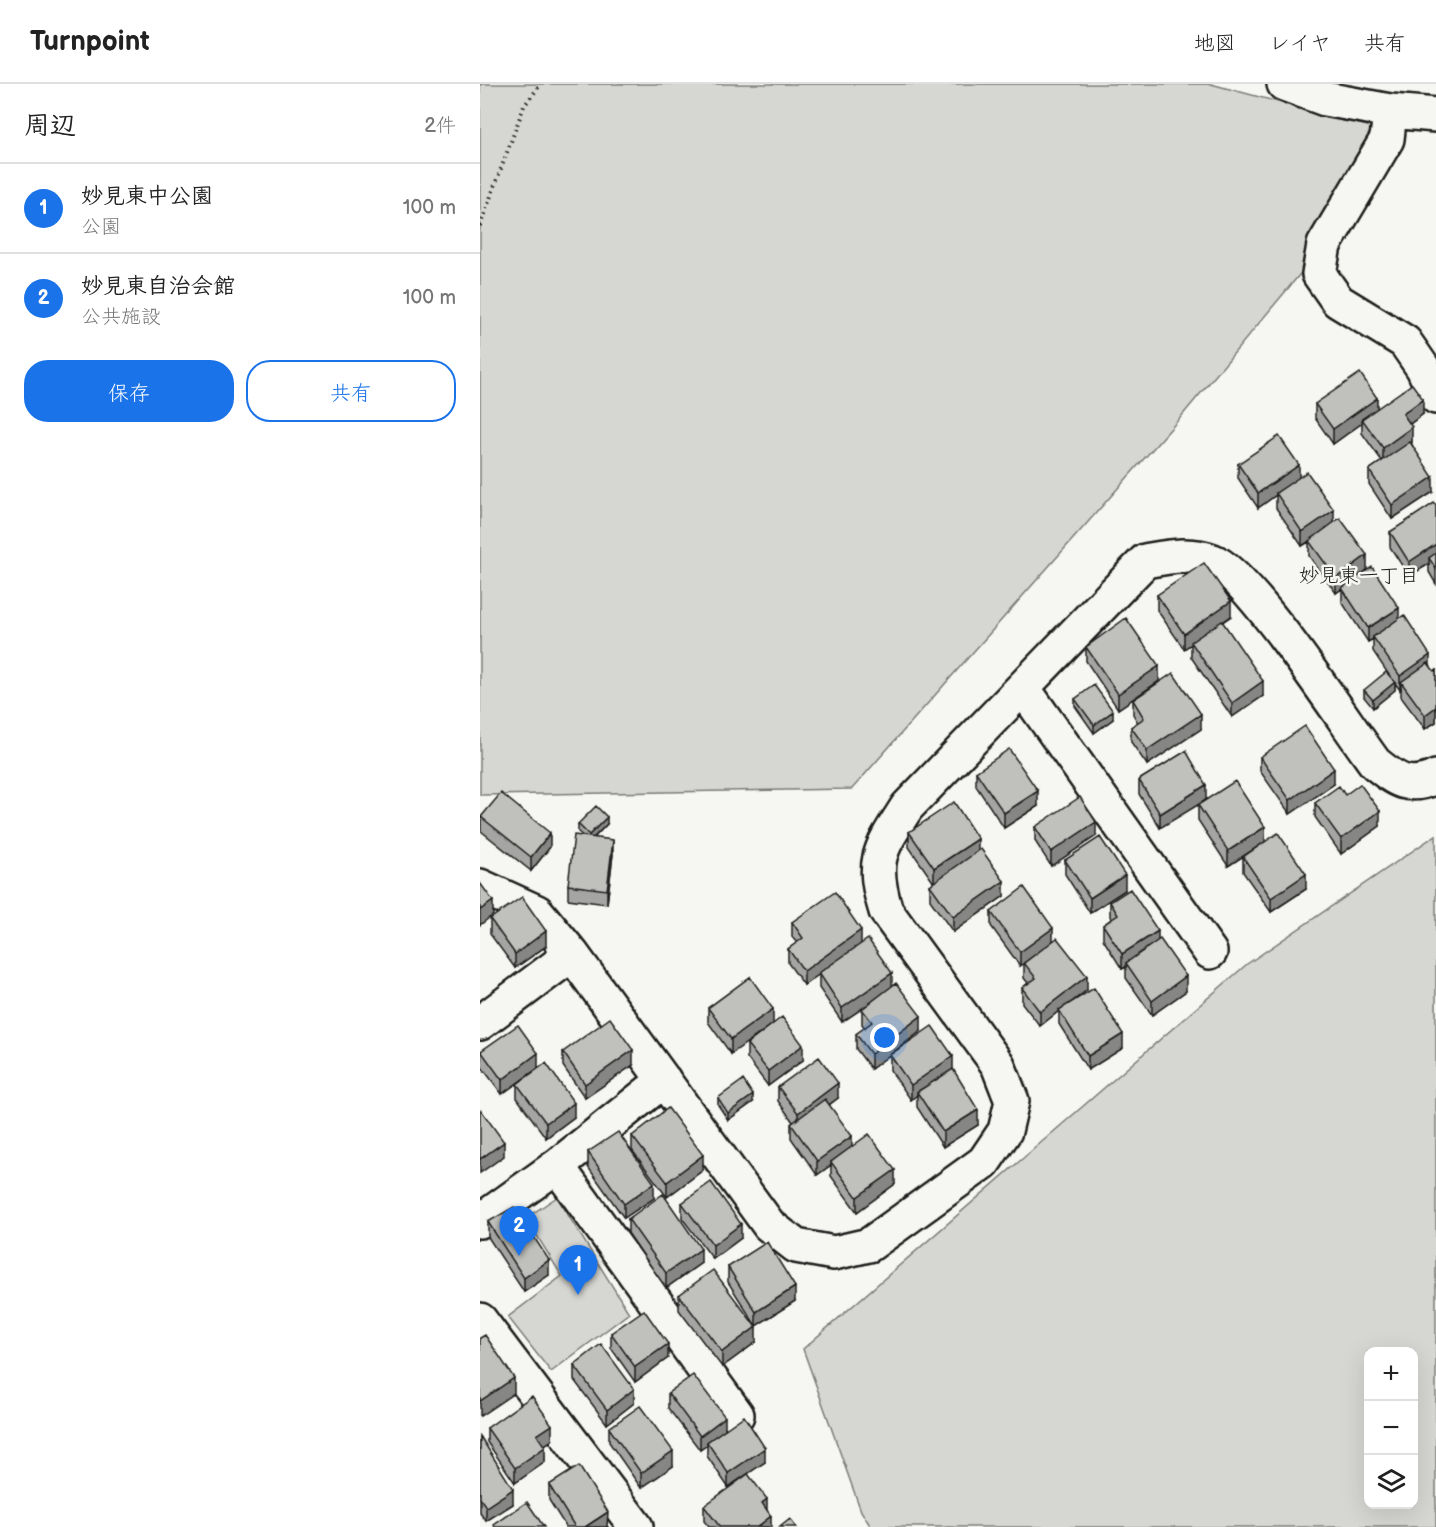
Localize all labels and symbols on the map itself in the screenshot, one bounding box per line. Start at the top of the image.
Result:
district label: 妙見東一丁目 [1299,564,1419,588]
your location [870,1023,899,1052]
pin: 2 [500,1206,538,1256]
pin: 1 [558,1246,598,1295]

